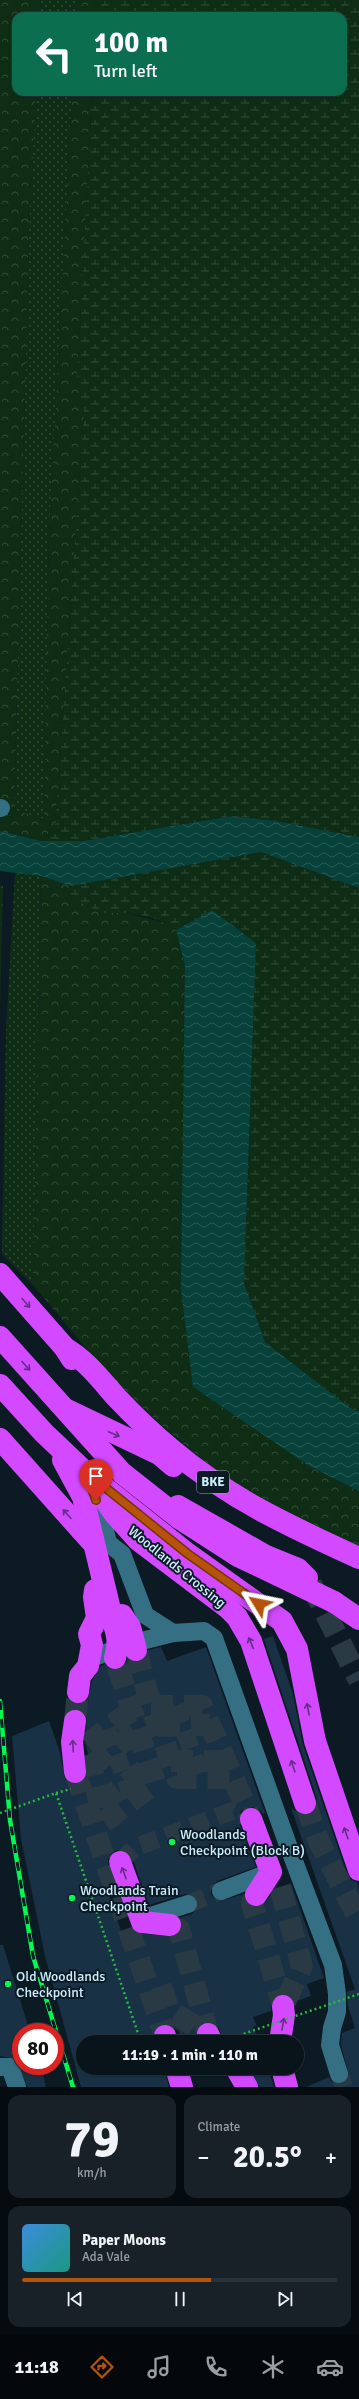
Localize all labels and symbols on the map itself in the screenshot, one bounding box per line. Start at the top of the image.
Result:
one-way arrow [21,1298,30,1309]
one-way arrow [22,1361,31,1371]
one-way arrow [108,1430,120,1438]
pin [79,1459,113,1500]
road number: BKE [197,1471,229,1493]
one-way arrow [63,1509,72,1519]
street label: Woodlands Crossing [125,1522,229,1612]
position arrow [238,1583,280,1625]
one-way arrow [247,1637,255,1649]
one-way arrow [304,1703,312,1716]
one-way arrow [69,1740,77,1753]
one-way arrow [289,1760,296,1773]
place label: Woodlands Checkpoint (Block B) [180,1826,305,1859]
one-way arrow [342,1828,350,1840]
marker: Woodlands Checkpoint (Block B) [167,1837,177,1847]
one-way arrow [120,1867,128,1879]
place label: Woodlands Train Checkpoint [80,1882,179,1915]
marker: Woodlands Train Checkpoint [67,1893,77,1903]
place label: Old Woodlands Checkpoint [16,1968,105,2001]
marker: Old Woodlands Checkpoint [3,1979,13,1989]
one-way arrow [279,2018,287,2031]
speed limit sign: 80 [12,2023,64,2075]

